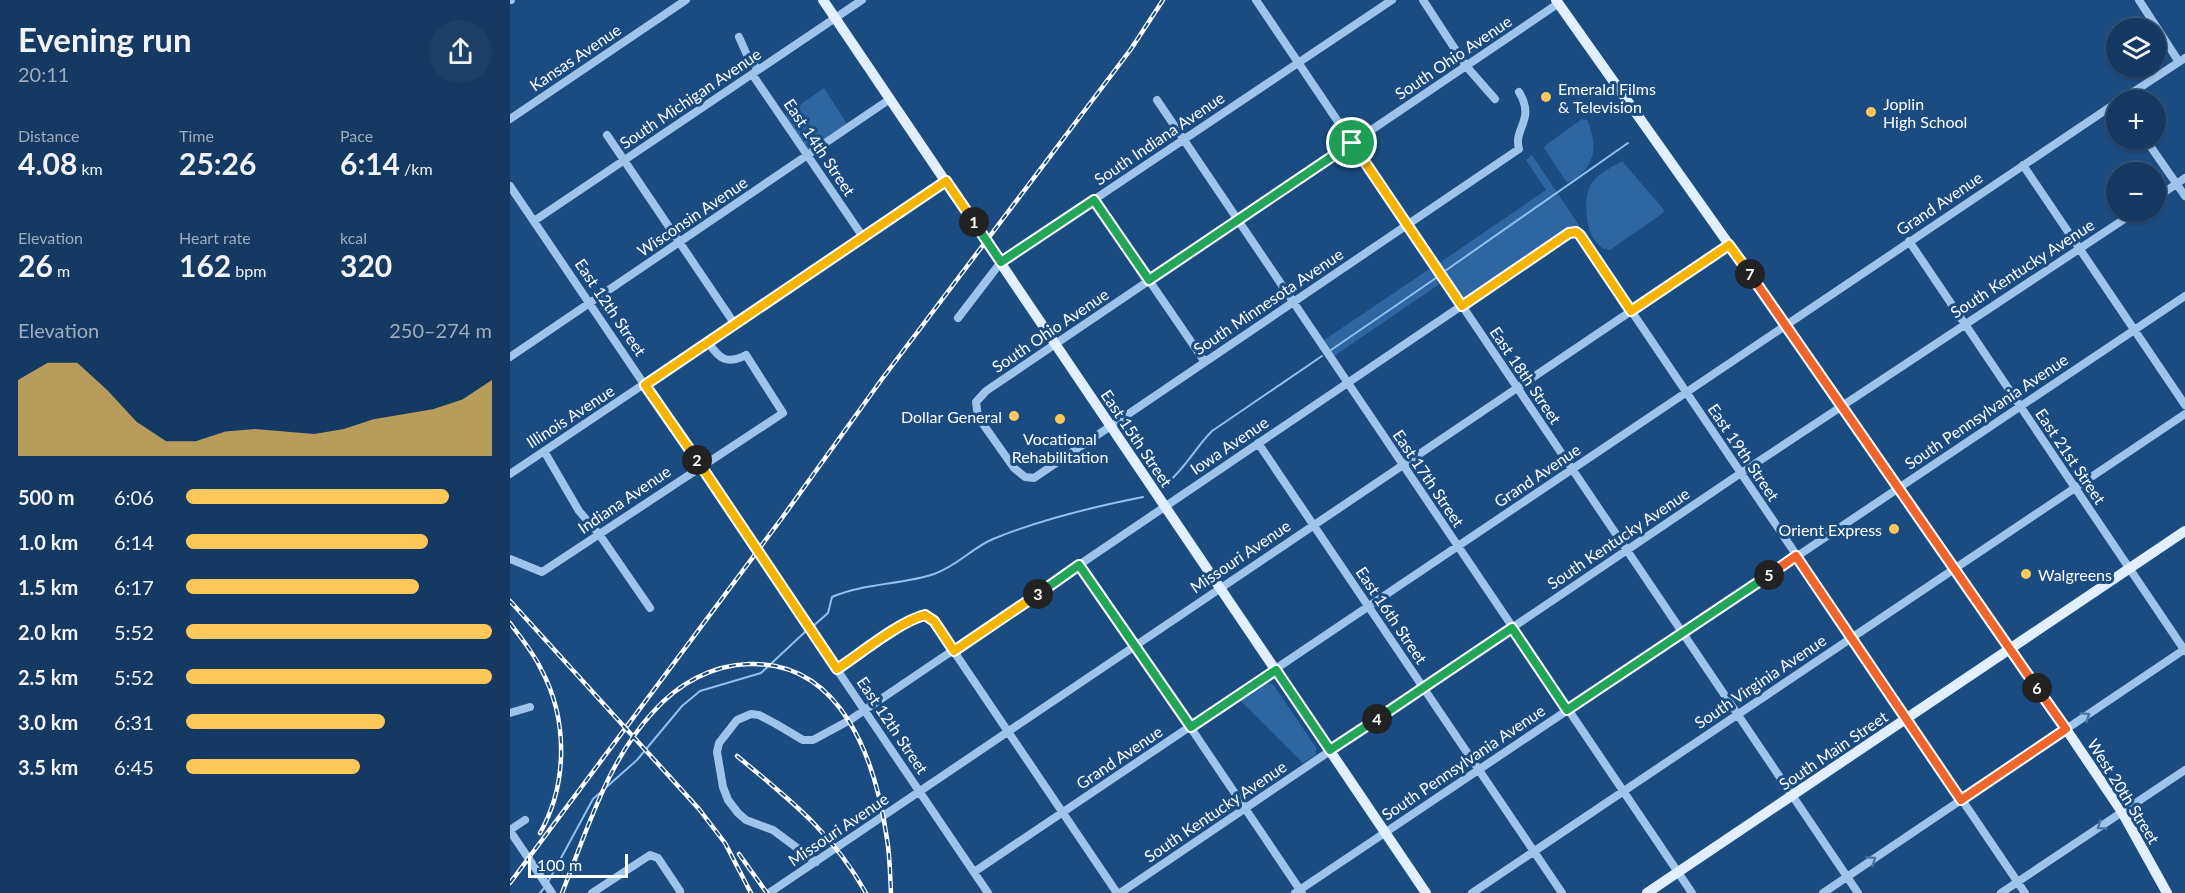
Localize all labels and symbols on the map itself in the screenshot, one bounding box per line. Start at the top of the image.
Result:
street label: South Ohio Avenue [1391,11,1515,103]
street label: Kansas Avenue [526,20,624,94]
street label: South Michigan Avenue [616,44,764,152]
place label: Emerald Films & Television [1558,79,1656,116]
street label: South Indiana Avenue [1090,87,1228,189]
marker: Emerald Films & Television [1539,90,1553,104]
place label: Joplin High School [1883,94,1967,131]
street label: East 14th Street [780,95,860,199]
marker: Joplin High School [1864,105,1878,119]
pin [1326,117,1377,168]
street label: Grand Avenue [1892,167,1986,239]
street label: Wisconsin Avenue [633,172,751,260]
pin: 1 [959,207,989,237]
street label: South Kentucky Avenue [1947,214,2097,322]
street label: South Minnesota Avenue [1190,244,1346,358]
street label: East 12th Street [571,255,651,359]
pin: 7 [1735,259,1765,289]
street label: South Ohio Avenue [988,284,1112,376]
street label: East 18th Street [1486,323,1566,427]
street label: South Pennsylvania Avenue [1901,349,2071,473]
street label: Illinois Avenue [522,381,618,451]
street label: East 15th Street [1097,386,1177,490]
street label: East 19th Street [1704,400,1784,504]
street label: East 21st Street [2032,405,2110,508]
place label: Dollar General [901,407,1002,426]
marker: Dollar General [1007,409,1021,423]
marker: Vocational Rehabilitation [1053,412,1067,426]
street label: Iowa Avenue [1186,412,1272,478]
street label: East 17th Street [1389,426,1469,530]
place label: Vocational Rehabilitation [1012,429,1108,466]
street label: Grand Avenue [1490,439,1584,511]
pin: 2 [682,445,712,475]
street label: Indiana Avenue [574,461,674,537]
street label: South Kentucky Avenue [1543,483,1693,593]
street label: Missouri Avenue [1186,516,1294,596]
place label: Orient Express [1779,520,1882,539]
marker: Orient Express [1887,522,1901,536]
pin: 5 [1754,560,1784,590]
street label: East 16th Street [1352,563,1432,667]
place label: Walgreens [2038,565,2112,584]
marker: Walgreens [2019,567,2033,581]
pin: 3 [1023,579,1053,609]
street label: South Virginia Avenue [1691,630,1829,732]
street label: East 12th Street [853,673,933,777]
pin: 6 [2022,673,2052,703]
street label: South Pennsylvania Avenue [1378,700,1548,824]
pin: 4 [1362,704,1392,734]
street label: South Main Street [1775,706,1891,793]
one-way arrow [2079,712,2090,723]
street label: Grand Avenue [1072,721,1166,793]
street label: West 20th Street [2084,735,2164,847]
street label: South Kentucky Avenue [1140,756,1290,866]
street label: Missouri Avenue [784,789,892,869]
one-way arrow [2097,819,2108,830]
scale bar [528,851,628,878]
one-way arrow [1865,856,1876,867]

